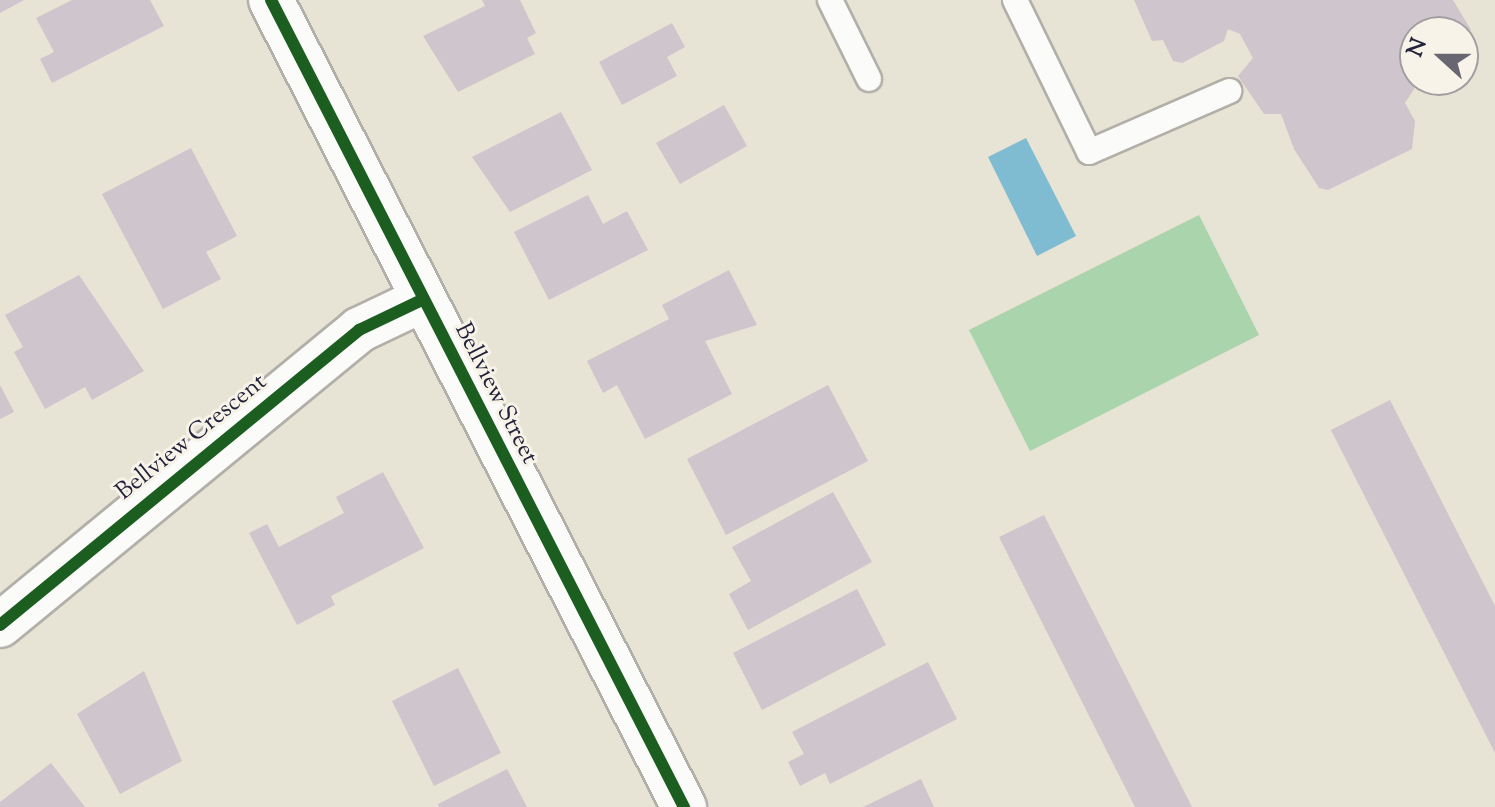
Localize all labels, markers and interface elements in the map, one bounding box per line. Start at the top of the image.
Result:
north arrow [1399,16,1479,96]
text: N [1400,34,1437,62]
street label: Bellview Street [447,319,543,469]
street label: Bellview Crescent [111,369,273,507]

